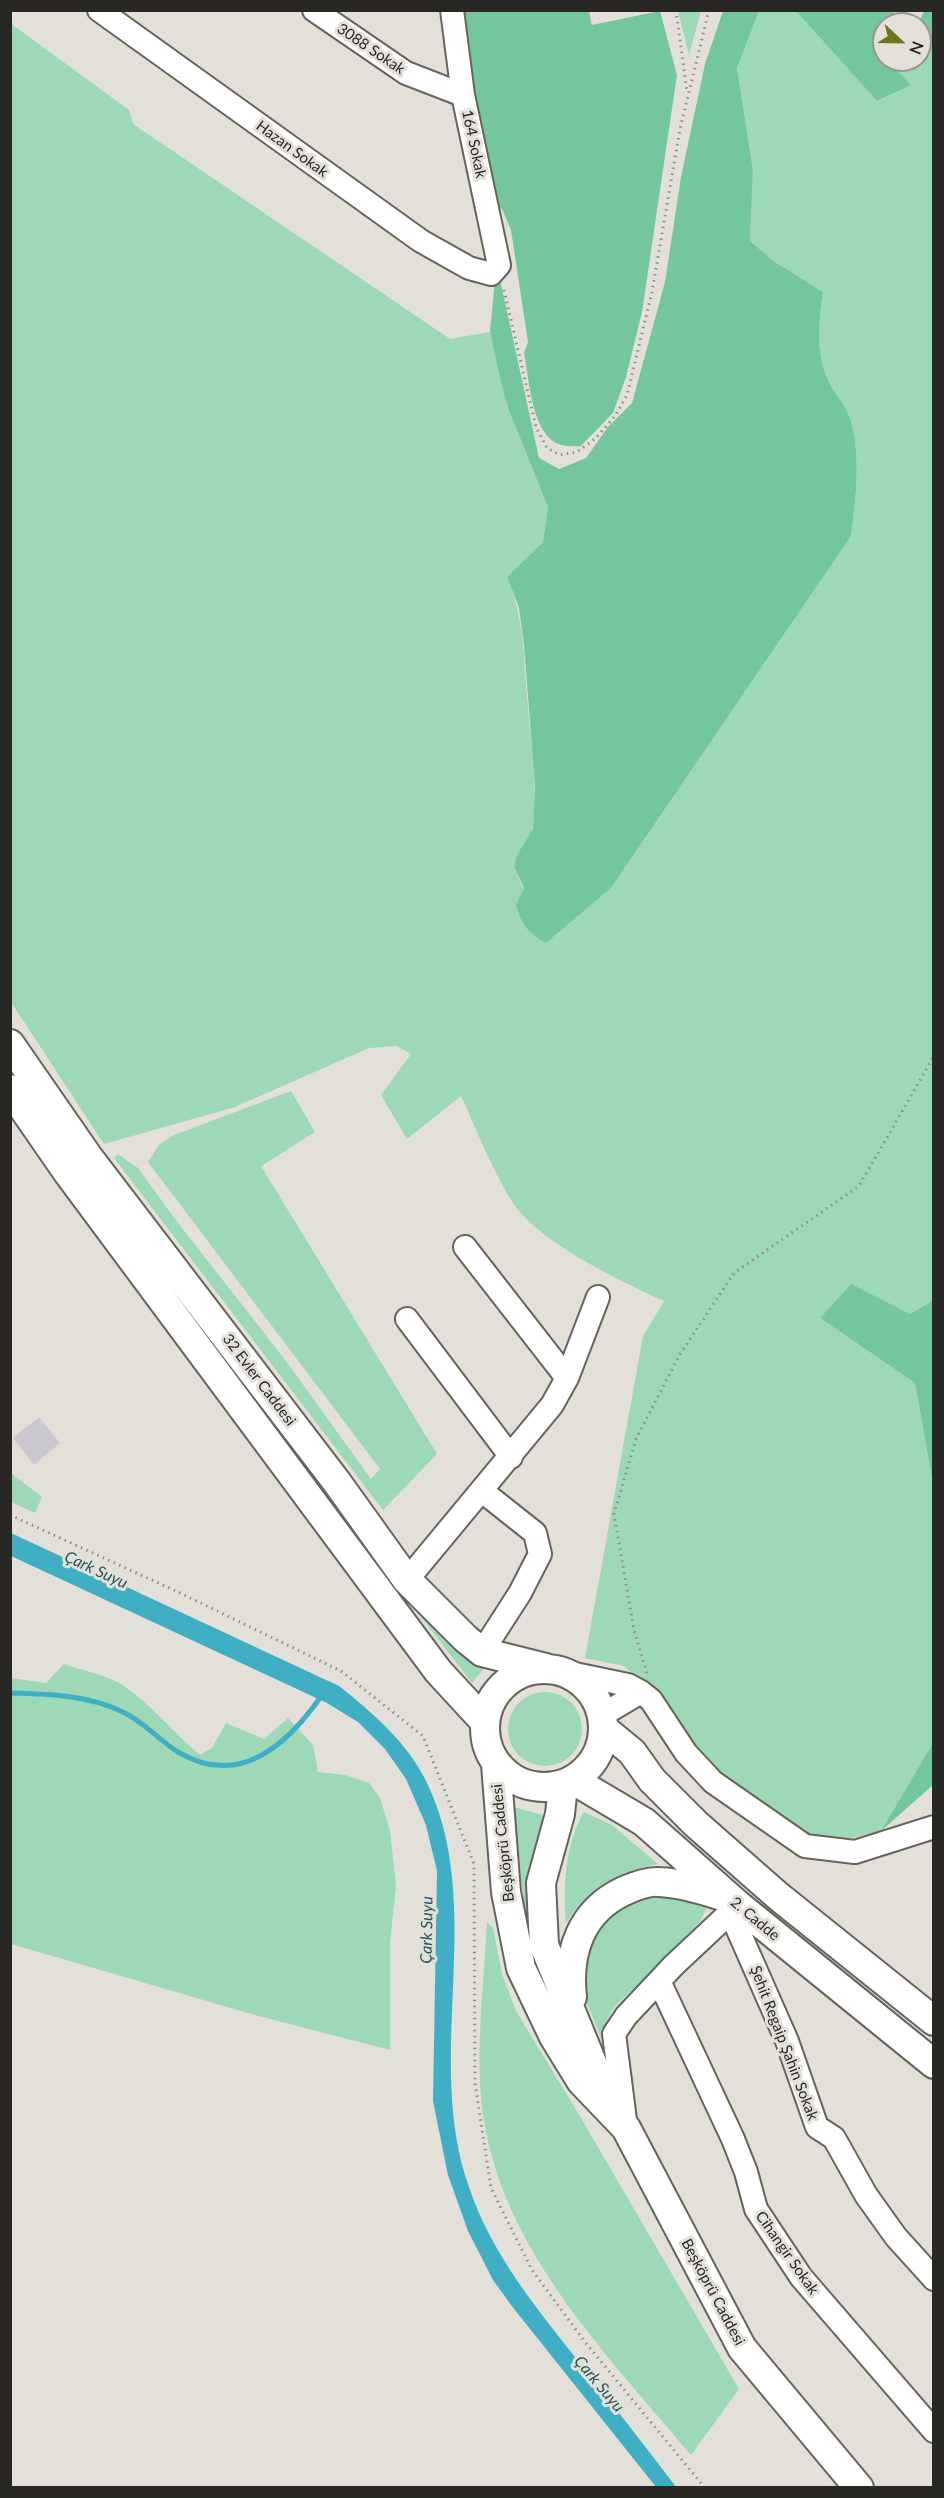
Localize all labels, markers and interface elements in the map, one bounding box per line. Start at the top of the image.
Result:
north arrow [872,12,932,72]
street label: 3088 Sokak [334,20,408,78]
text: N [906,39,928,57]
street label: 164 Sokak [458,108,490,180]
street label: Hazan Sokak [253,117,331,181]
street label: 32 Evler Caddesi [219,1331,299,1429]
water label: Çark Suyu [61,1547,131,1593]
street label: Beşköprü Caddesi [488,1783,518,1903]
street label: 2. Cadde [727,1893,783,1945]
water label: Çark Suyu [417,1896,437,1964]
street label: Şehit Regaip Şahin Sokak [746,1963,822,2123]
street label: Cihangir Sokak [752,2208,822,2298]
street label: Beşköprü Caddesi [677,2236,749,2348]
water label: Çark Suyu [570,2352,628,2416]

